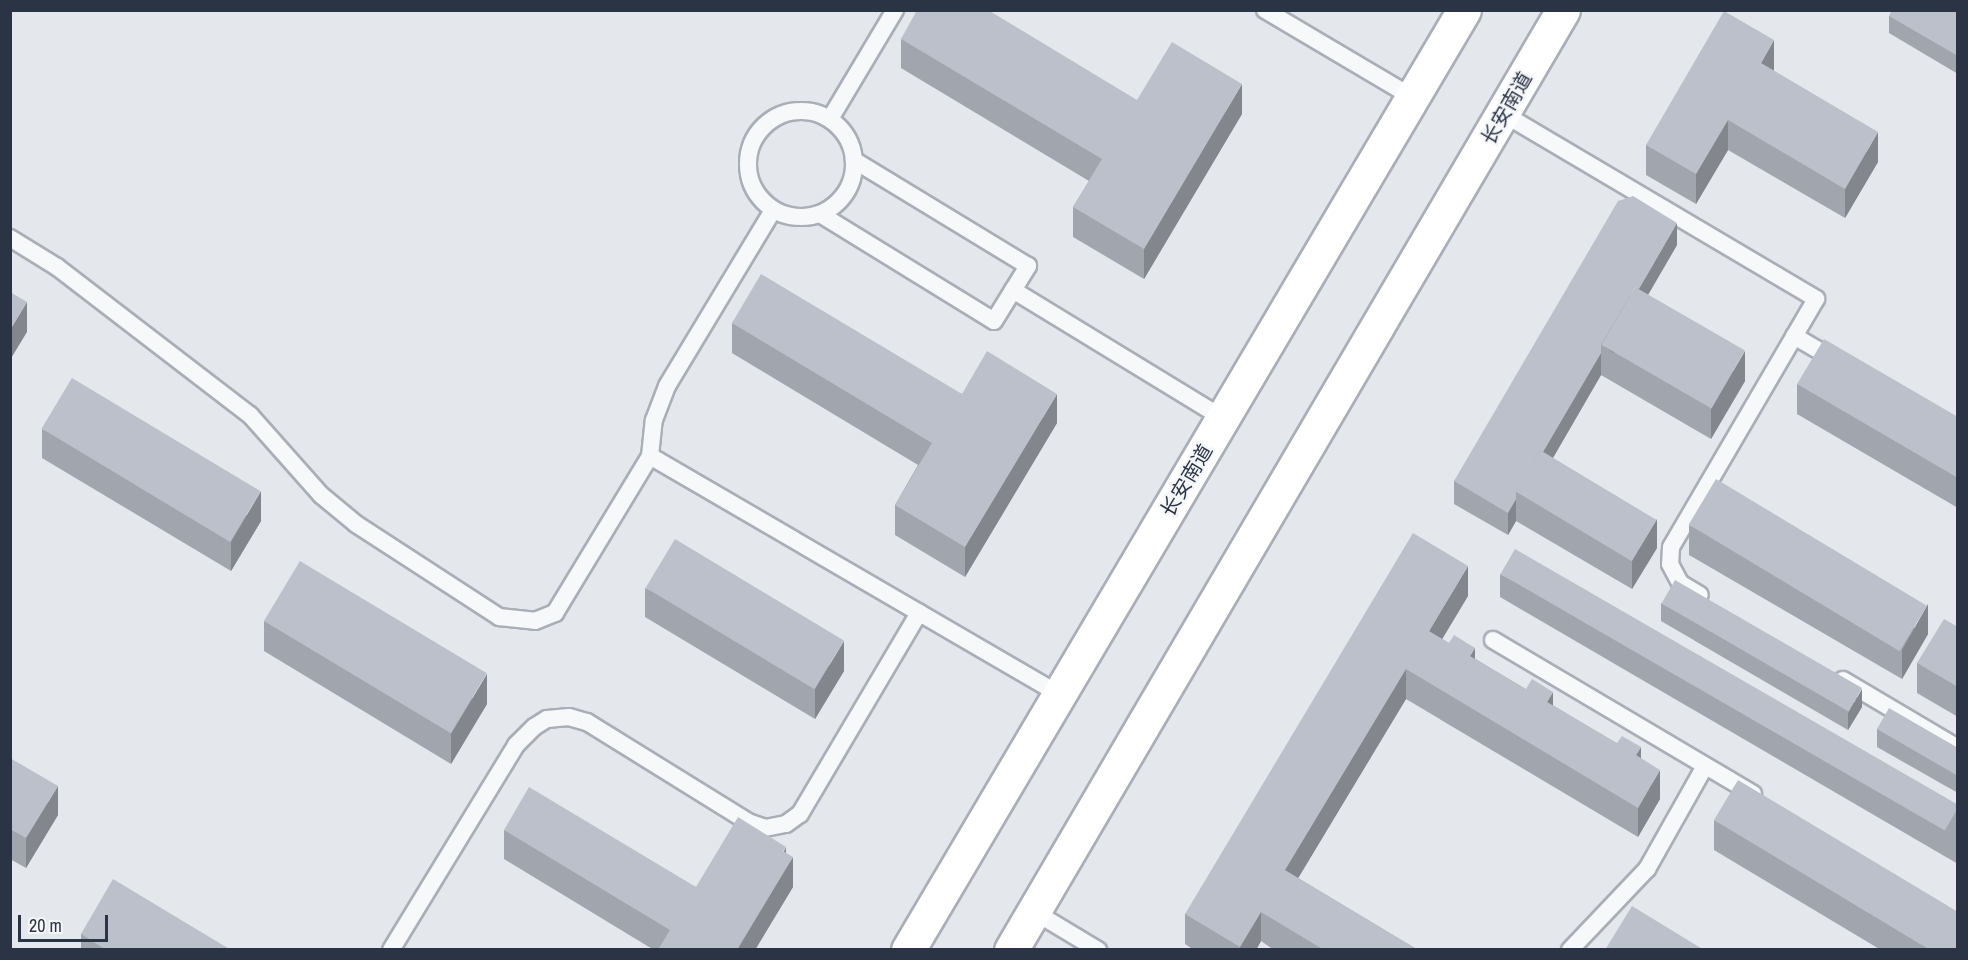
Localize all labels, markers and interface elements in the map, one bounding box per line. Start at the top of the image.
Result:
street label: 长安南道 [1476,67,1536,149]
street label: 长安南道 [1155,440,1217,520]
scale bar [21,903,111,941]
text: 20 m [29,913,62,938]

